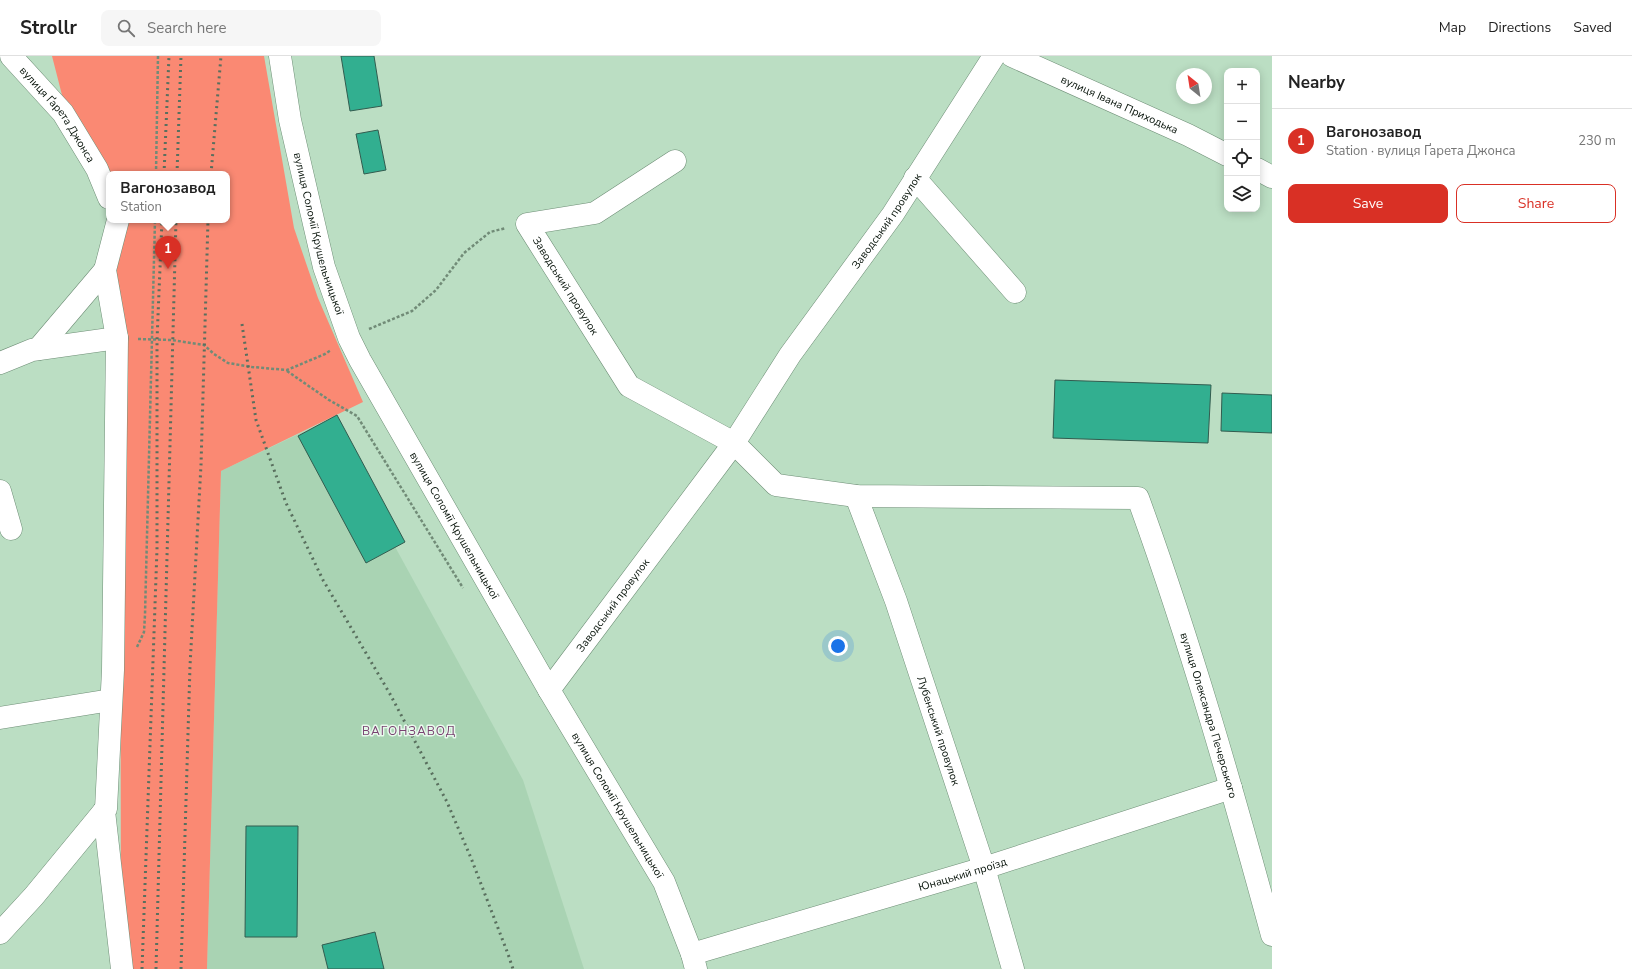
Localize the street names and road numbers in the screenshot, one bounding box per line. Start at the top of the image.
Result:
street label: вулиця Ґарета Джонса [17,63,99,165]
street label: вулиця Івана Приходька [1059,71,1181,137]
street label: вулиця Соломії Крушельницької [290,151,348,317]
street label: Заводський провулок [848,170,925,272]
street label: Заводський провулок [529,234,602,338]
street label: вулиця Соломії Крушельницької [407,449,503,602]
street label: Заводський провулок [573,555,653,655]
street label: вулиця Олександра Печерського [1177,630,1241,800]
street label: Лубенський провулок [914,674,964,788]
street label: вулиця Соломії Крушельницької [569,729,668,881]
street label: Юнацький проїзд [916,854,1009,894]

